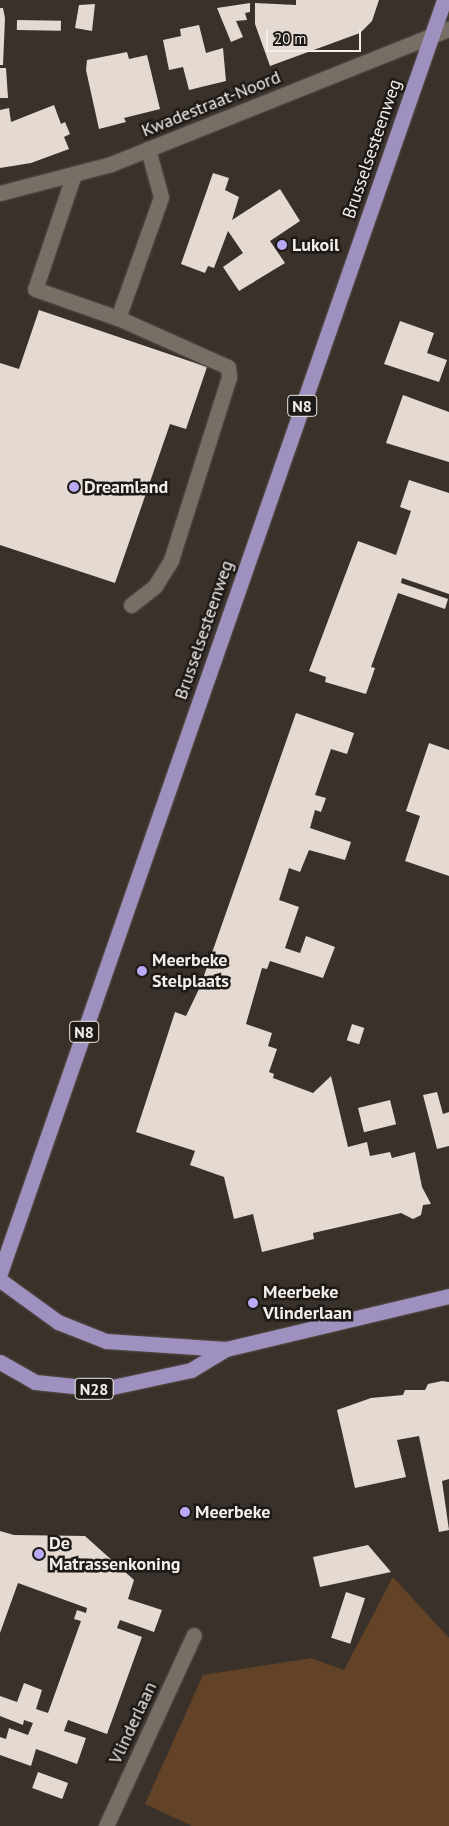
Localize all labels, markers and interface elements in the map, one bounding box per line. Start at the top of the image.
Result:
scale bar [269,20,364,52]
text: 20 m [274,29,307,48]
street label: Kwadestraat-Noord [138,66,284,142]
street label: Brusselsesteenweg [338,77,406,221]
place label: Lukoil [292,234,339,256]
marker: Lukoil [276,239,288,251]
road number: N8 [287,392,317,420]
place label: Dreamland [84,476,168,498]
marker: Dreamland [68,481,80,493]
street label: Brusselsesteenweg [170,558,238,702]
place label: Meerbeke Stelplaats [152,950,229,992]
marker: Meerbeke Stelplaats [136,965,148,977]
road number: N8 [69,1019,99,1046]
place label: Meerbeke Vlinderlaan [263,1282,352,1325]
marker: Meerbeke Vlinderlaan [247,1297,259,1309]
road number: N28 [74,1376,114,1402]
place label: Meerbeke [195,1501,270,1523]
marker: Meerbeke [179,1506,191,1518]
place label: De Matrassenkoning [49,1533,180,1576]
marker: De Matrassenkoning [33,1548,45,1560]
street label: Vlinderlaan [105,1679,161,1767]

